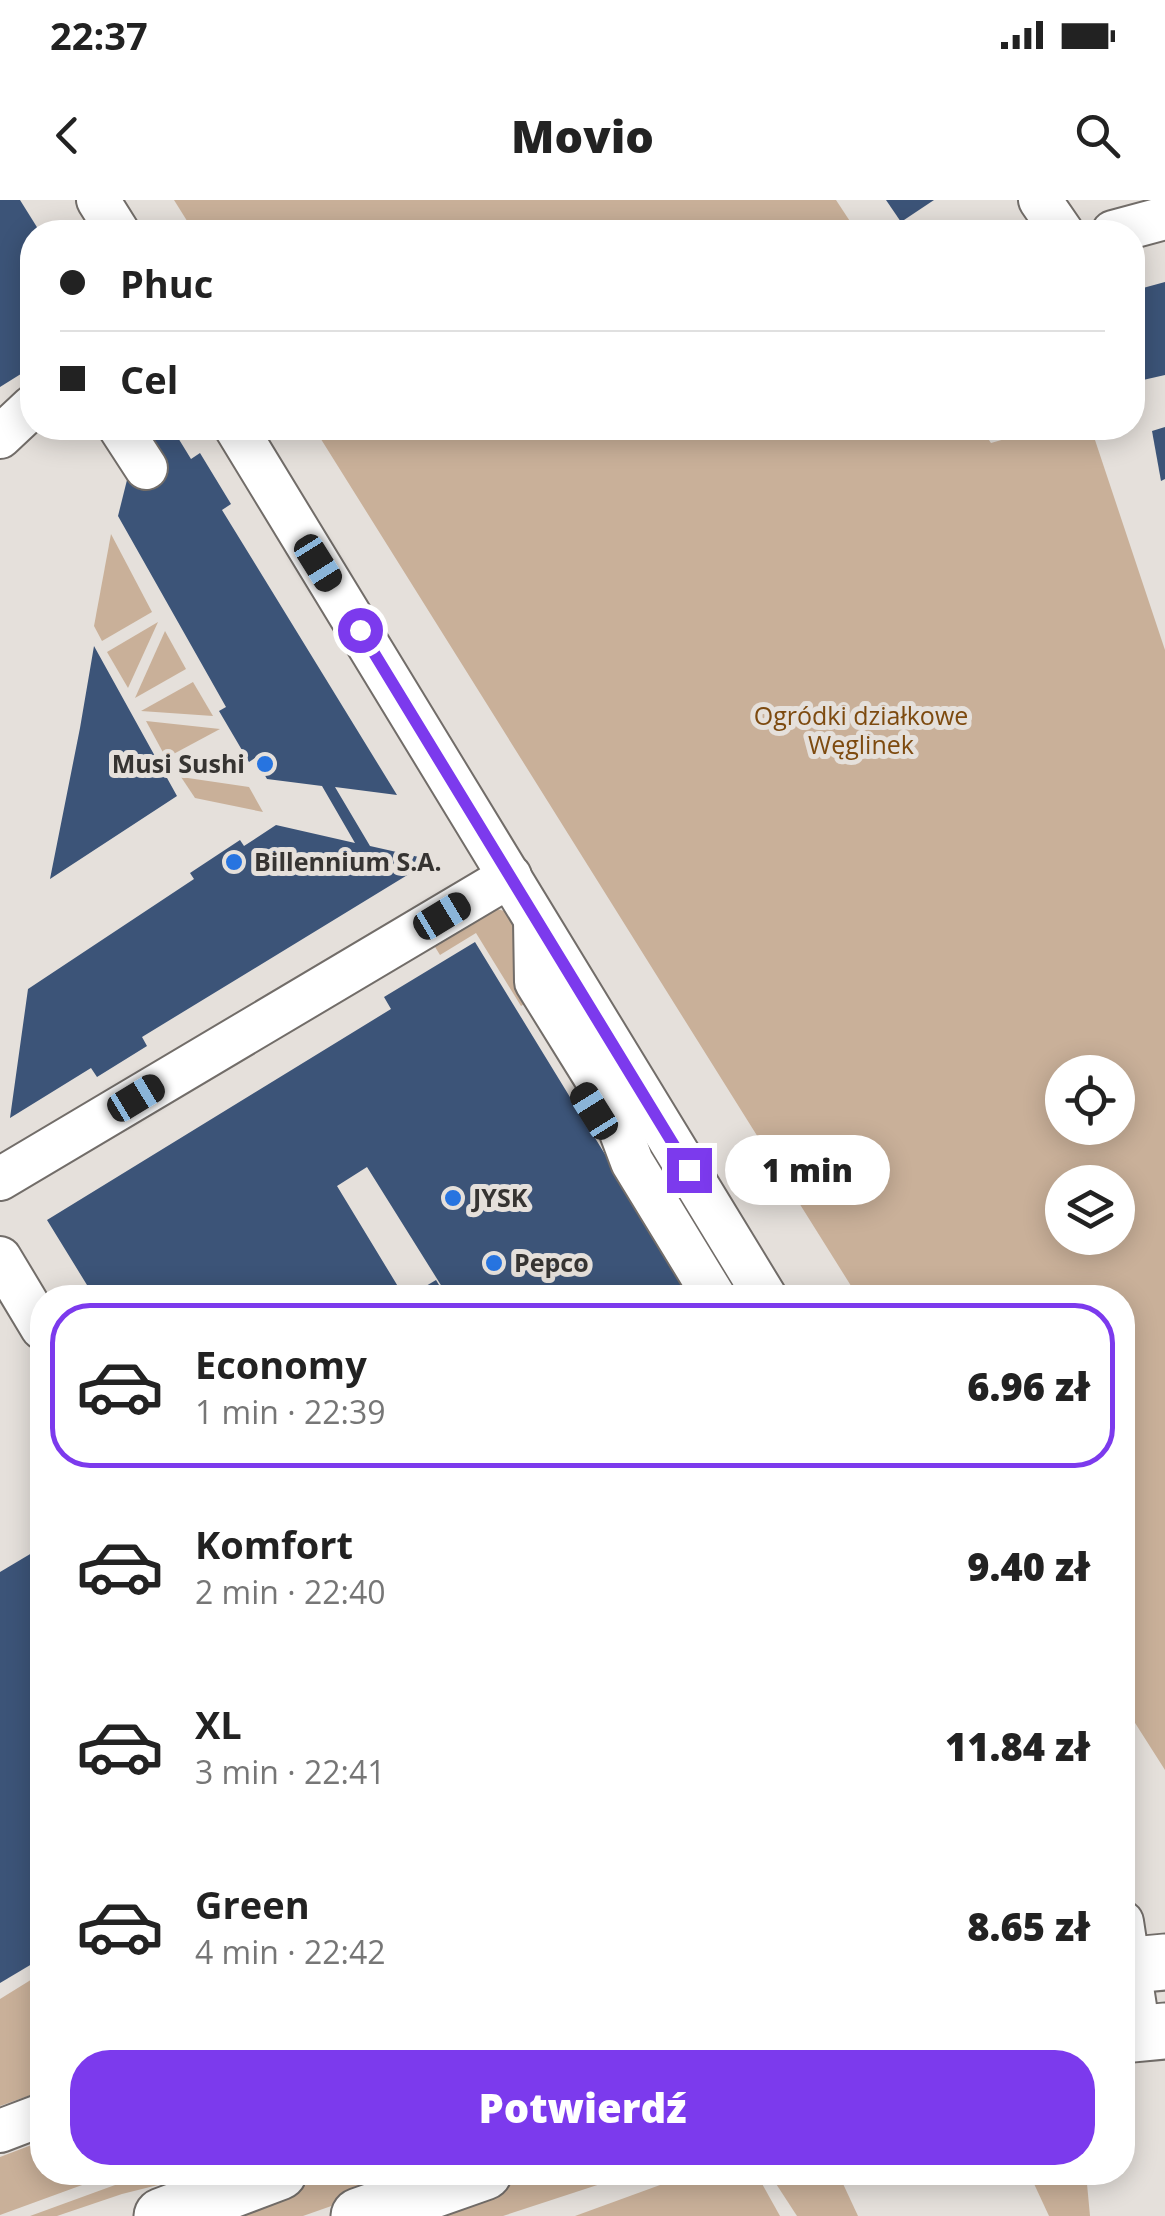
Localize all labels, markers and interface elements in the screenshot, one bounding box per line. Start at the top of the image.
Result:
text: 22:37 [50,9,148,61]
text: Movio [511,105,654,166]
icon: back [40,108,95,163]
icon: search [1070,108,1125,163]
text: Phuc [120,257,213,309]
text: Cel [120,353,178,405]
car [289,530,347,596]
route start [338,608,383,653]
park label: Ogródki działkowe Węglinek [754,698,968,761]
place label: Musi Sushi [112,746,245,780]
marker: Musi Sushi [254,753,276,775]
place label: Billennium S.A. [254,844,442,878]
marker: Billennium S.A. [223,851,245,873]
car [409,888,475,944]
map controls [1045,1055,1135,1255]
button: locate [1045,1055,1135,1145]
car [103,1070,169,1126]
car [565,1078,623,1144]
callout: 1 min [724,1135,889,1205]
route end [667,1148,712,1193]
text: 1 min [762,1148,853,1191]
button: layers [1045,1165,1135,1255]
place label: JYSK [471,1180,528,1214]
marker: JYSK [442,1187,464,1209]
place label: Pepco [514,1245,589,1279]
marker: Pepco [483,1252,505,1274]
text: Economy [195,1338,367,1390]
icon: car [75,1341,165,1431]
text: 6.96 zł [967,1360,1090,1412]
text: 1 min · 22:39 [195,1390,386,1433]
text: Komfort [195,1518,353,1570]
icon: car [75,1521,165,1611]
text: 9.40 zł [967,1540,1090,1592]
text: 2 min · 22:40 [195,1570,386,1613]
text: XL [195,1698,242,1750]
icon: car [75,1701,165,1791]
text: 11.84 zł [945,1720,1090,1772]
text: 3 min · 22:41 [195,1750,386,1793]
text: Green [195,1878,310,1930]
icon: car [75,1881,165,1971]
text: 8.65 zł [967,1900,1090,1952]
text: 4 min · 22:42 [195,1930,386,1973]
button: Potwierdź [70,2050,1095,2165]

